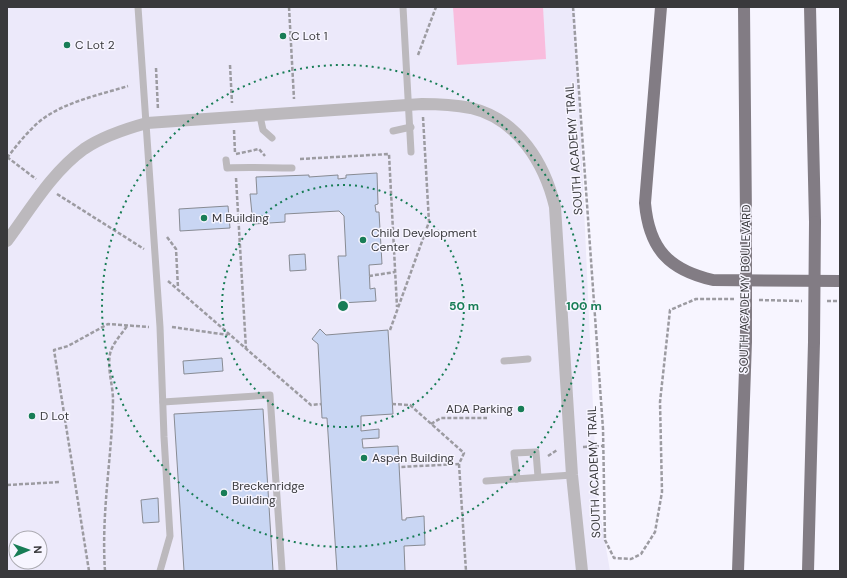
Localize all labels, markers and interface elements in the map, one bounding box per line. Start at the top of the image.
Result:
place label: C Lot 1 [291,28,327,44]
marker: C Lot 1 [278,31,288,41]
place label: C Lot 2 [75,37,115,53]
marker: C Lot 2 [62,40,72,50]
street label: SOUTH ACADEMY TRAIL [561,82,587,216]
street label: SOUTH ACADEMY BOULEVARD [736,204,754,374]
place label: M Building [212,210,269,226]
marker: M Building [199,213,209,223]
place label: Child Development Center [371,225,477,255]
marker: Child Development Center [358,235,368,245]
text: 50 m [449,298,479,314]
text: 100 m [566,298,602,314]
centre of rings [336,299,350,313]
place label: ADA Parking [446,401,513,417]
marker: ADA Parking [516,404,526,414]
street label: SOUTH ACADEMY TRAIL [584,406,604,538]
place label: D Lot [40,408,69,424]
marker: D Lot [27,411,37,421]
place label: Aspen Building [372,450,454,466]
marker: Aspen Building [359,453,369,463]
place label: Breckenridge Building [232,478,305,508]
marker: Breckenridge Building [219,488,229,498]
north arrow [8,530,48,570]
text: N [31,545,45,554]

